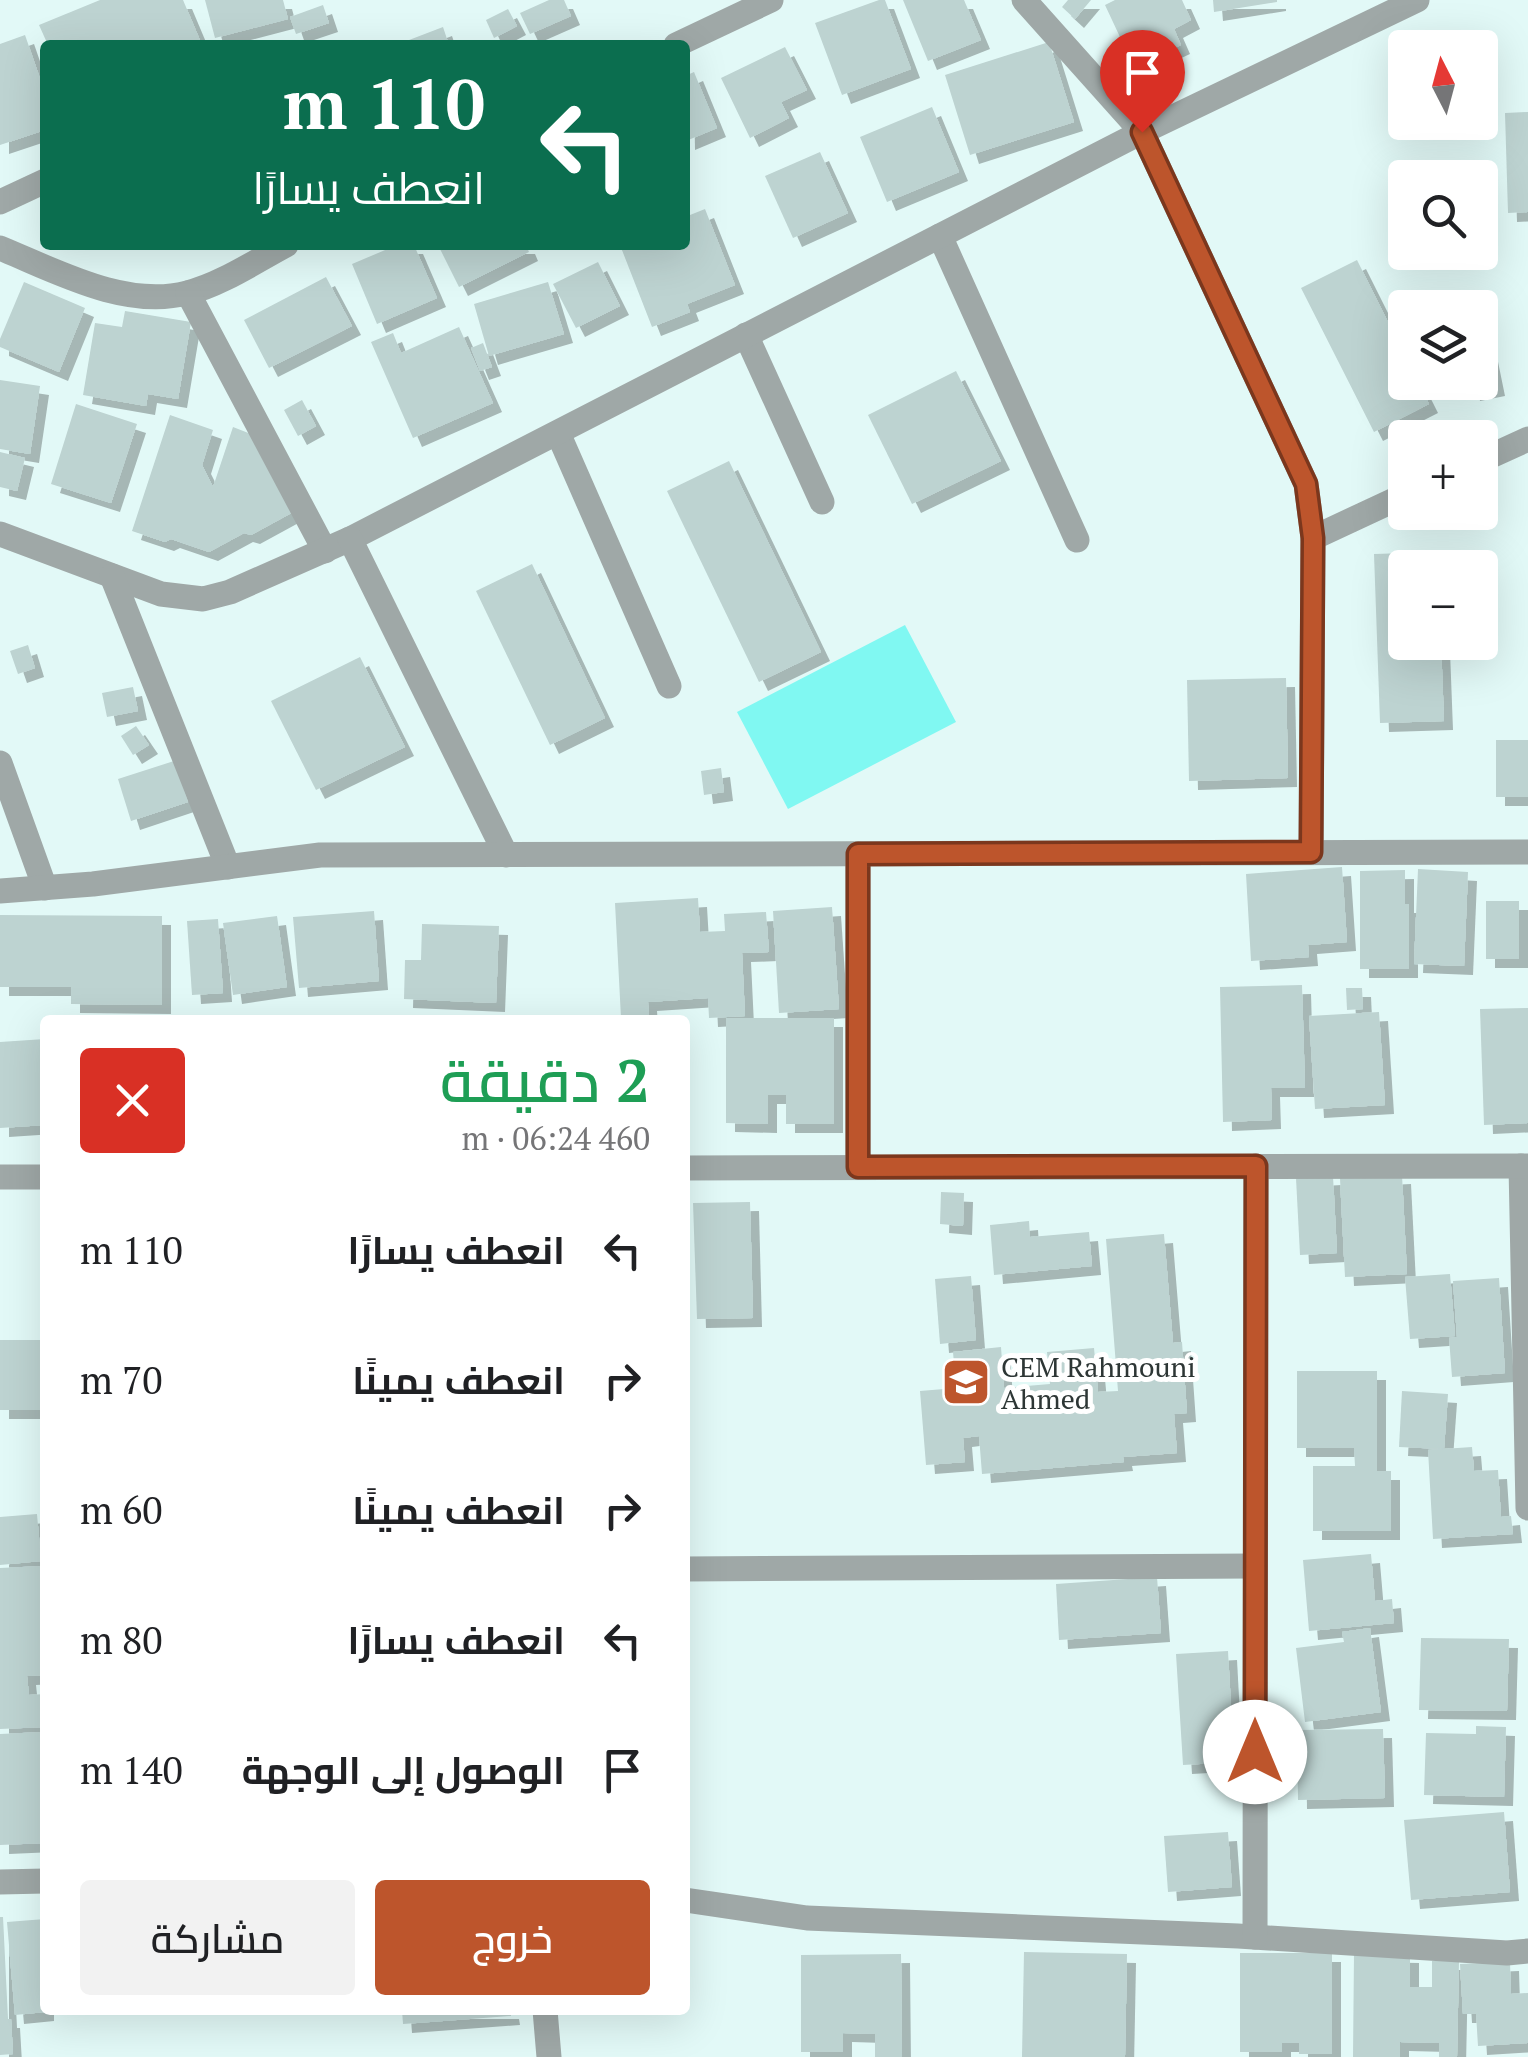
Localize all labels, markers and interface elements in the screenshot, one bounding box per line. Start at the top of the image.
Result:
pin [1100,30,1185,133]
north arrow [1388,30,1498,140]
map controls [1388,30,1498,660]
icon: arrive [1115,45,1170,100]
text: 110 m [283,56,485,149]
icon: left [520,80,650,210]
text: انعطف يسارًا [252,157,485,217]
button: search [1388,160,1498,270]
button: layers [1388,290,1498,400]
button: + [1388,420,1498,530]
button: − [1388,550,1498,660]
text: 2 دقيقة [440,1040,650,1119]
button: close [80,1048,185,1153]
text: 460 m · 06:24 [462,1117,650,1159]
icon: left [595,1223,650,1278]
text: 110 m [80,1225,183,1275]
text: انعطف يسارًا [347,1225,565,1275]
place label: CEM Rahmouni Ahmed [1001,1348,1196,1417]
icon: right [595,1353,650,1408]
text: 70 m [80,1355,163,1405]
text: انعطف يمينًا [352,1355,565,1405]
school or university icon: CEM Rahmouni Ahmed [940,1356,992,1408]
icon: right [595,1483,650,1538]
text: 60 m [80,1485,163,1535]
text: انعطف يمينًا [352,1485,565,1535]
icon: left [595,1613,650,1668]
text: 80 m [80,1615,163,1665]
text: انعطف يسارًا [347,1615,565,1665]
position arrow [1203,1700,1307,1804]
icon: arrive [595,1743,650,1798]
text: 140 m [80,1745,183,1795]
text: الوصول إلى الوجهة [242,1745,565,1795]
button: مشاركة [80,1880,355,1995]
button: خروج [375,1880,650,1995]

